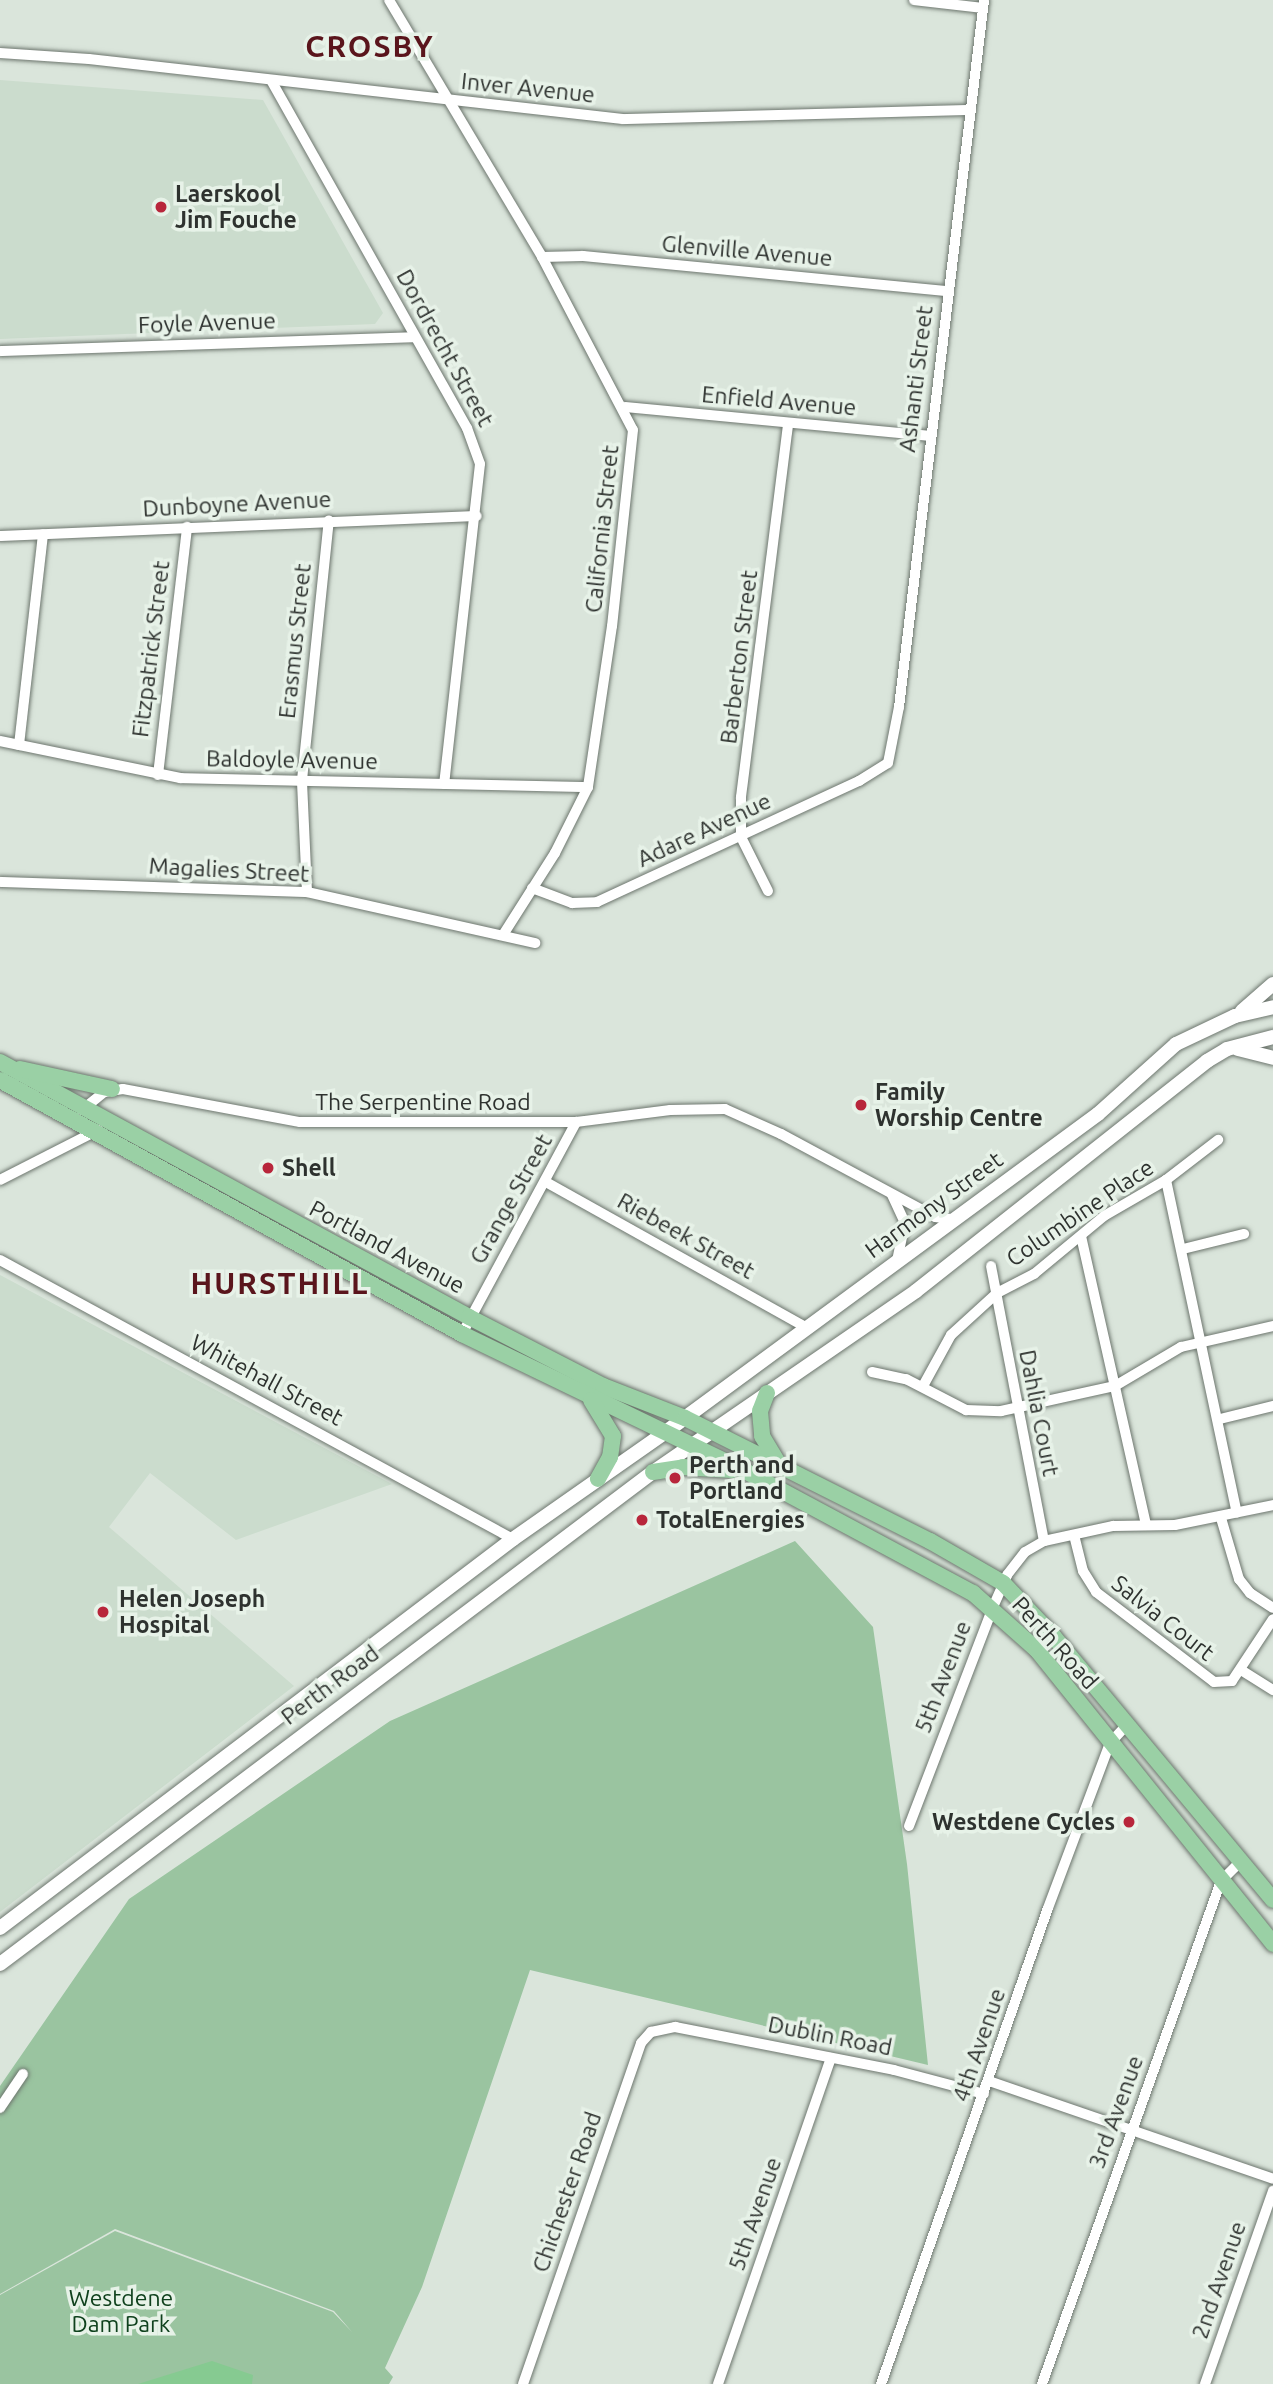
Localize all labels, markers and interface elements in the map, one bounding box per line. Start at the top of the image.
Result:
district label: CROSBY [306,28,434,64]
street label: Inver Avenue [460,67,596,109]
place label: Laerskool Jim Fouche [175,180,297,234]
marker: Laerskool Jim Fouche [153,199,169,215]
street label: Glenville Avenue [660,230,834,272]
street label: Dordrecht Street [390,265,500,431]
street label: Ashanti Street [893,304,939,454]
street label: Foyle Avenue [138,307,276,339]
street label: Enfield Avenue [700,380,858,422]
street label: California Street [579,444,625,614]
street label: Dunboyne Avenue [142,485,332,523]
street label: Fitzpatrick Street [126,559,176,739]
street label: Erasmus Street [273,562,317,720]
street label: Barberton Street [715,568,763,746]
street label: Baldoyle Avenue [206,745,378,775]
street label: Adare Avenue [633,787,775,873]
street label: Magalies Street [148,852,310,888]
place label: Family Worship Centre [875,1078,1043,1132]
street label: The Serpentine Road [315,1088,531,1116]
marker: Family Worship Centre [853,1097,869,1113]
street label: Grange Street [464,1129,558,1269]
street label: Harmony Street [860,1146,1008,1264]
place label: Shell [282,1154,336,1182]
street label: Columbine Place [1001,1154,1159,1272]
marker: Shell [260,1160,276,1176]
street label: Riebeek Street [613,1187,759,1285]
street label: Portland Avenue [305,1194,469,1300]
district label: HURSTHILL [192,1265,368,1301]
street label: Whitehall Street [186,1328,348,1432]
street label: Dahlia Court [1013,1347,1065,1479]
place label: Perth and Portland [689,1451,794,1505]
marker: Perth and Portland [667,1470,683,1486]
place label: TotalEnergies [656,1506,805,1534]
marker: TotalEnergies [634,1512,650,1528]
street label: Salvia Court [1106,1570,1220,1666]
place label: Helen Joseph Hospital [119,1585,265,1639]
street label: Perth Road [1006,1591,1104,1695]
marker: Helen Joseph Hospital [93,1602,113,1622]
street label: 5th Avenue [909,1617,977,1737]
street label: Perth Road [276,1639,384,1731]
place label: Westdene Cycles [932,1808,1115,1836]
marker: Westdene Cycles [1121,1814,1137,1830]
street label: 4th Avenue [947,1985,1011,2105]
street label: Dublin Road [766,2010,894,2062]
street label: 3rd Avenue [1083,2052,1149,2172]
street label: Chichester Road [527,2108,607,2276]
street label: 5th Avenue [723,2154,787,2274]
street label: 2nd Avenue [1186,2218,1252,2342]
park label: Westdene Dam Park [69,2284,173,2338]

